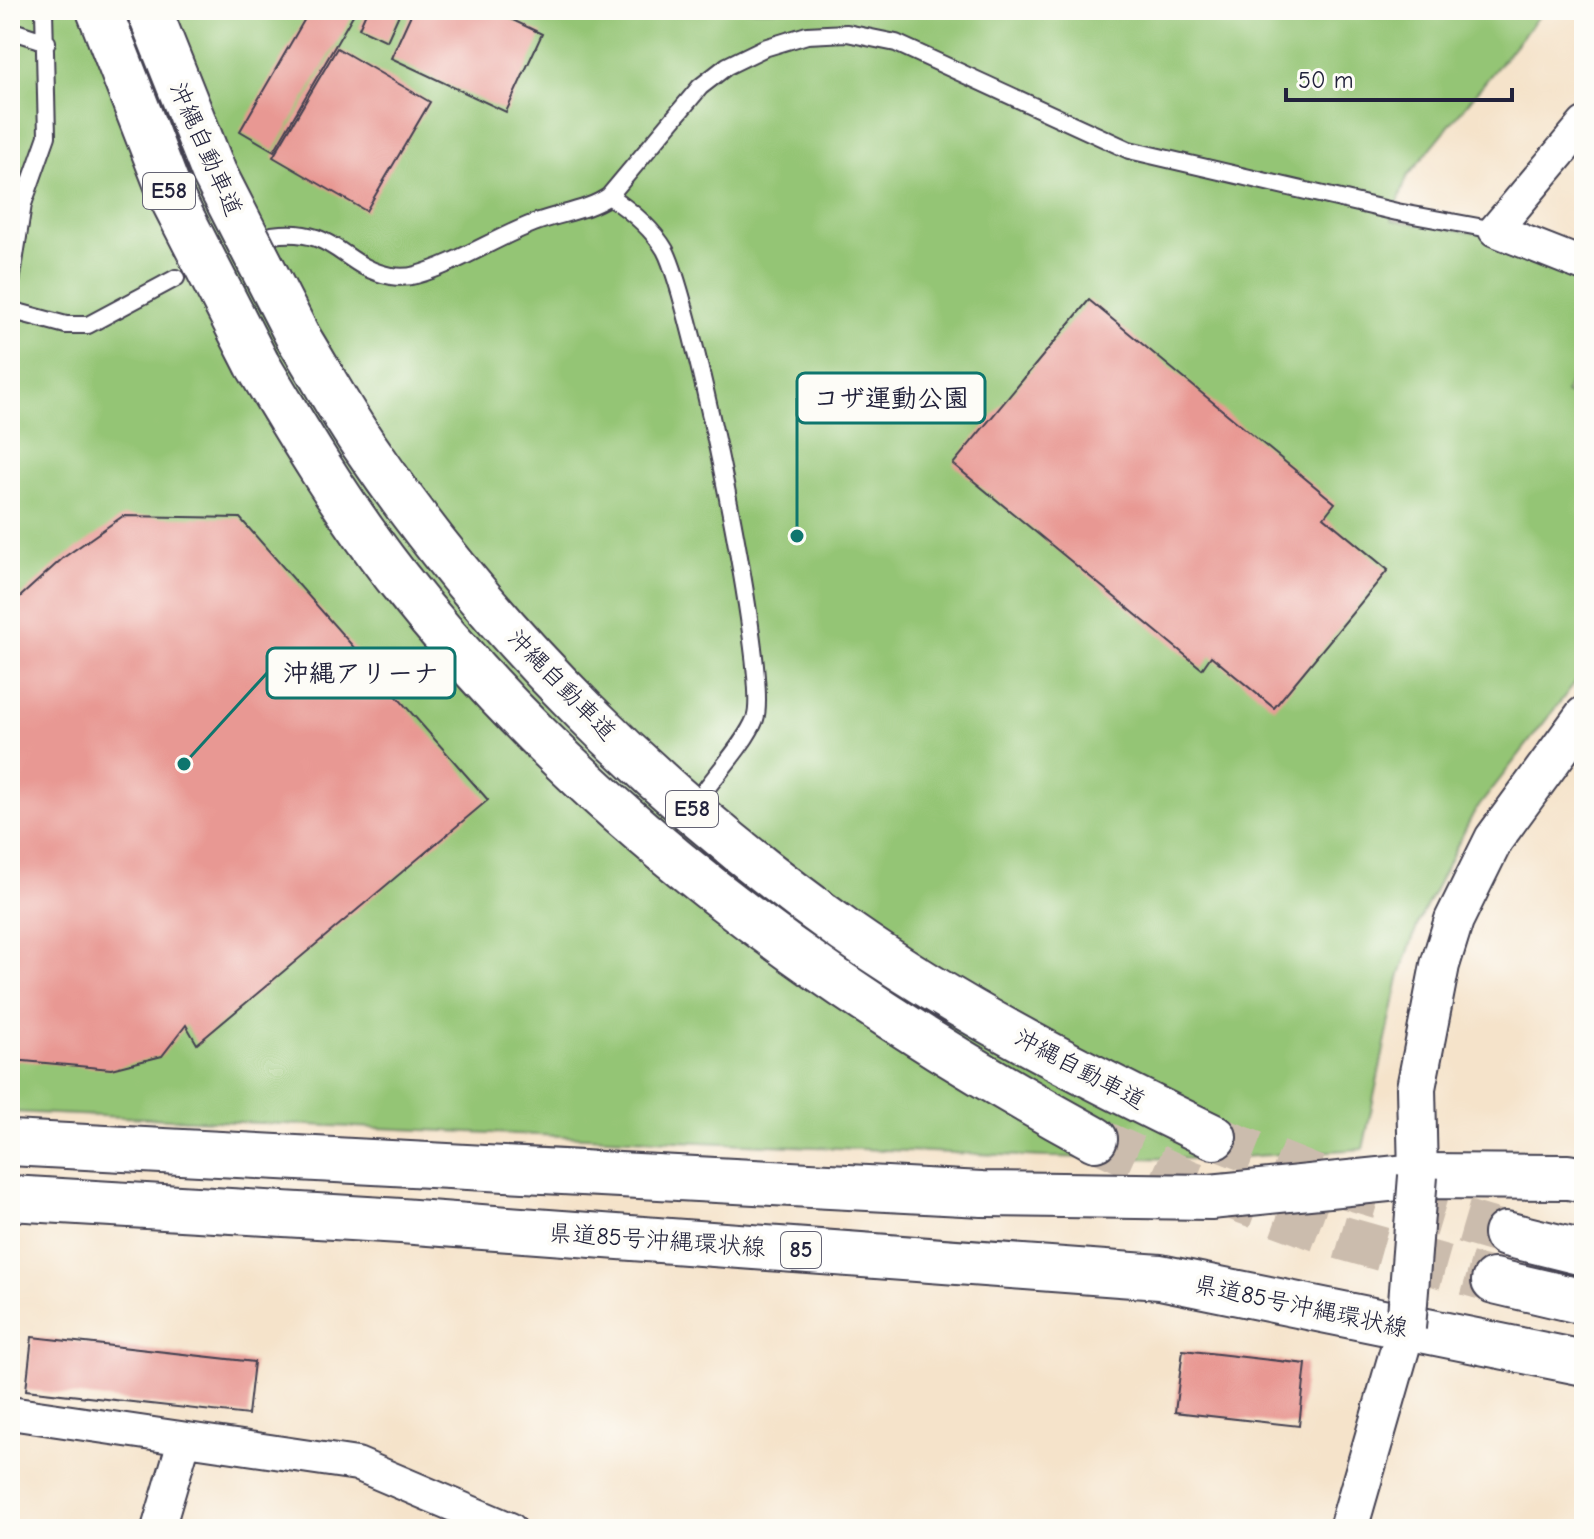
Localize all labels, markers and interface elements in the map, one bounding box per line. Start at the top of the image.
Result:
scale bar [1286,52,1512,102]
text: 50 m [1298,66,1354,94]
street label: 沖縄自動車道 [164,78,248,220]
road number: E58 [143,173,195,209]
callout: コザ運動公園 [797,373,985,423]
text: コザ運動公園 [813,384,969,414]
street label: 沖縄自動車道 [502,623,622,747]
callout: 沖縄アリーナ [267,648,455,698]
text: 沖縄アリーナ [283,659,439,689]
road number: E58 [666,791,718,827]
street label: 沖縄自動車道 [1010,1023,1150,1115]
street label: 県道85号沖縄環状線 [548,1218,766,1262]
road number: 85 [781,1232,821,1268]
street label: 県道85号沖縄環状線 [1192,1270,1410,1342]

